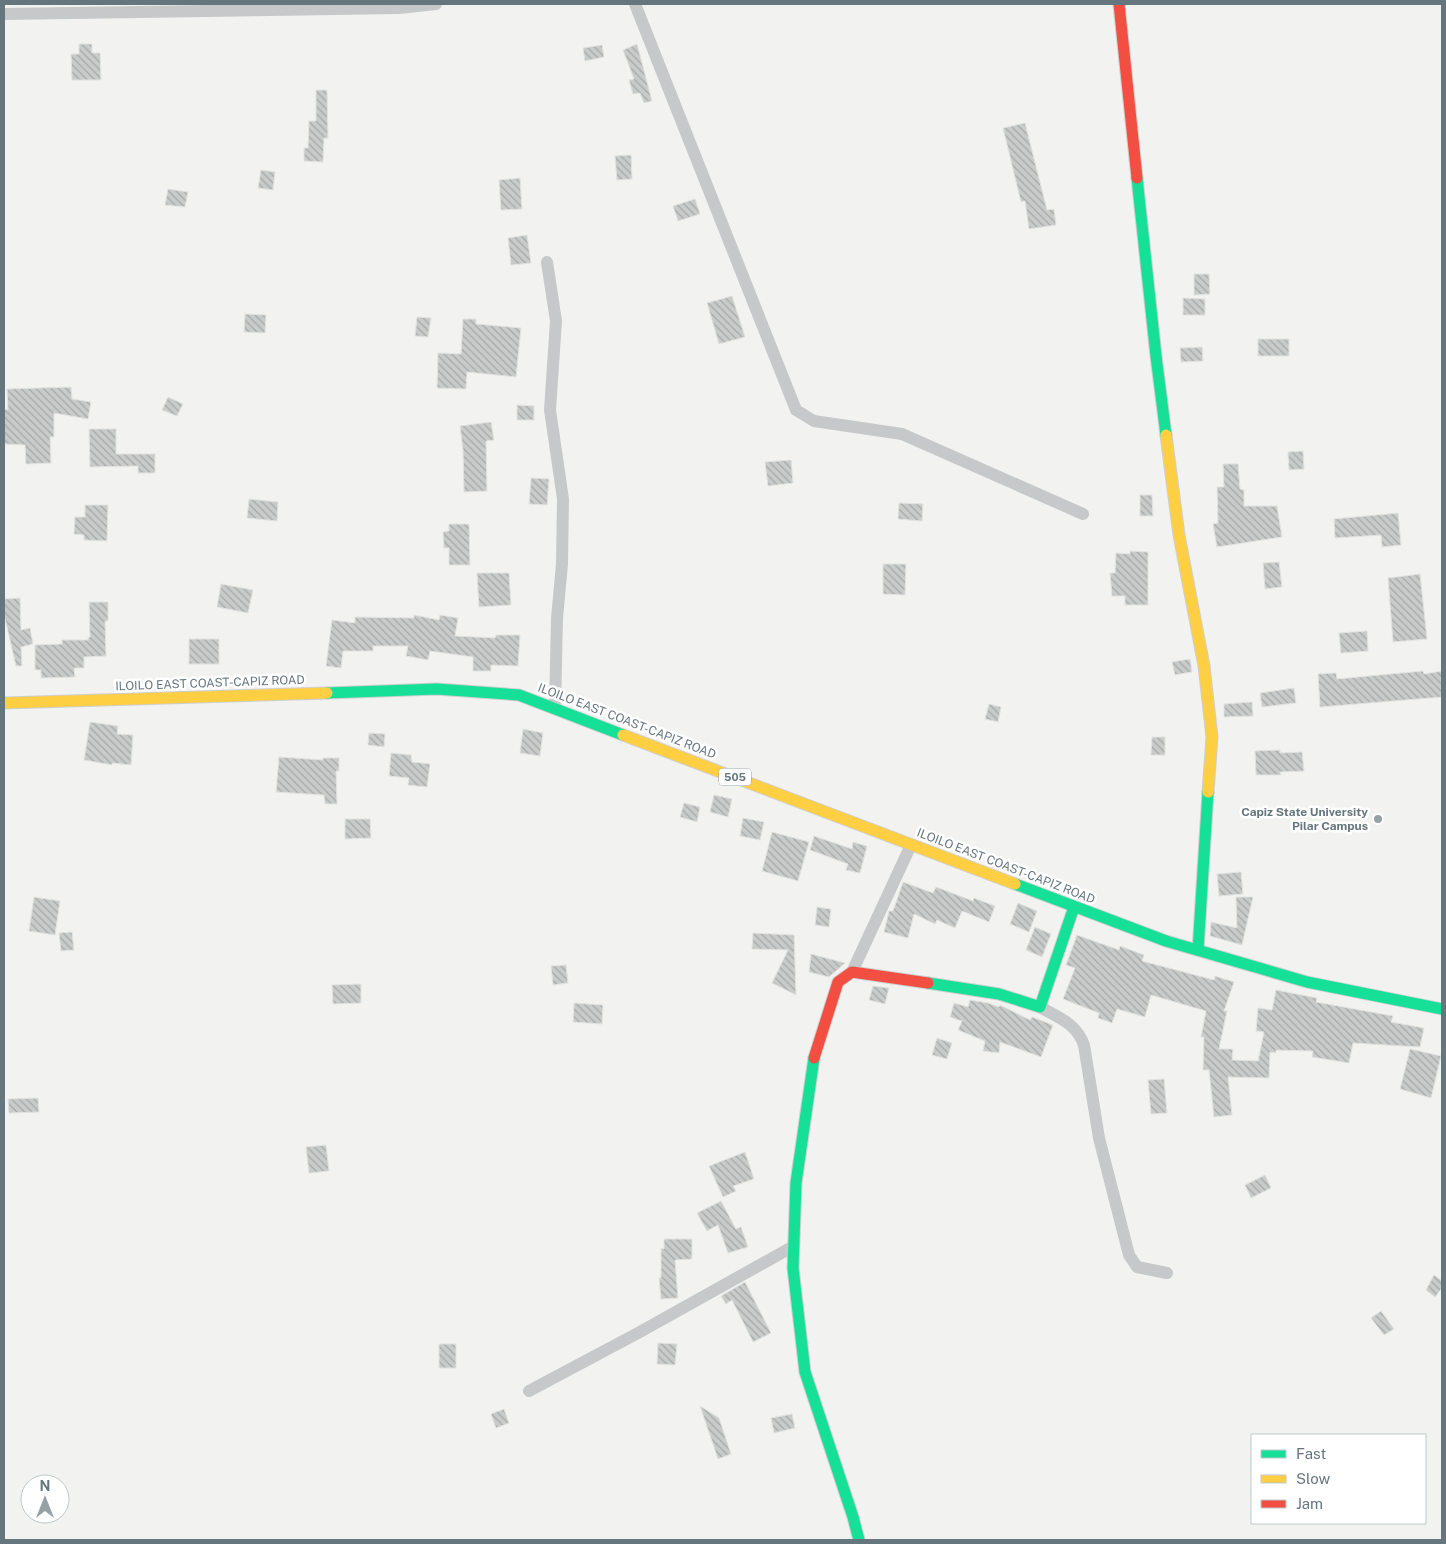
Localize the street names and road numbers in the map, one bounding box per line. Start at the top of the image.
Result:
street label: ILOILO EAST COAST-CAPIZ ROAD [115,673,305,693]
street label: ILOILO EAST COAST-CAPIZ ROAD [536,681,718,761]
road number: 505 [719,769,751,786]
street label: ILOILO EAST COAST-CAPIZ ROAD [915,826,1097,906]

